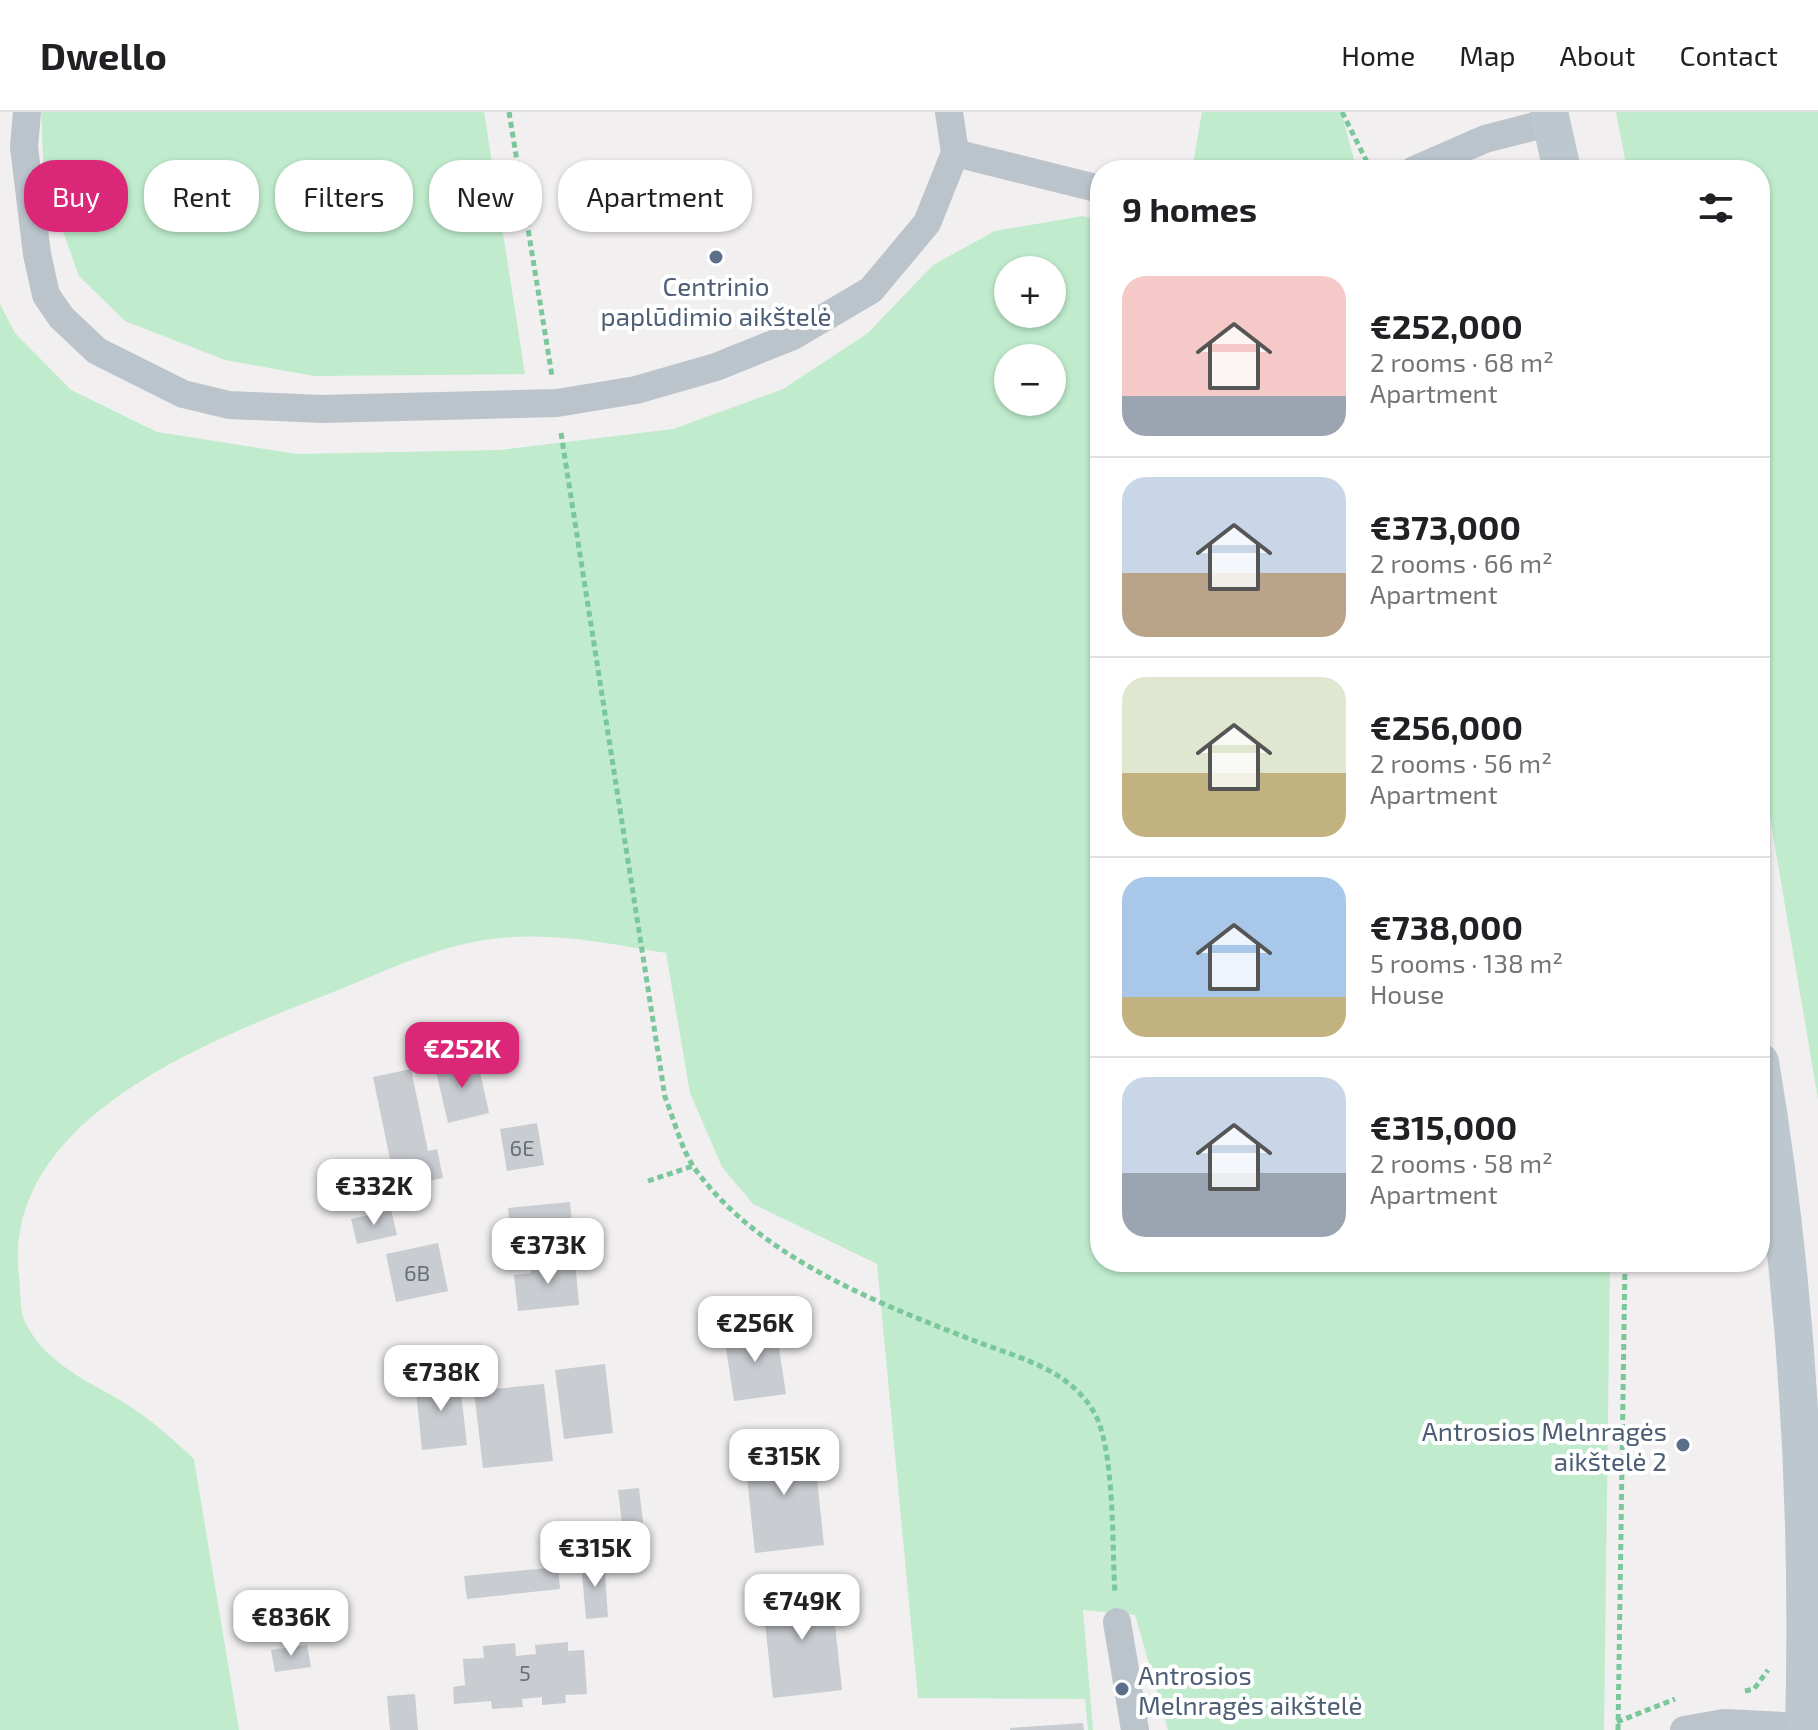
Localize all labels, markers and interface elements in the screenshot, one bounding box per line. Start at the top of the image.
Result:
text: Dwello [40,32,167,78]
text: Home [1341,38,1415,72]
text: Map [1459,38,1516,72]
text: About [1560,38,1635,72]
text: Contact [1679,38,1778,72]
chip: Buy [24,160,128,232]
chip: Rent [144,160,259,232]
chip: Filters [275,160,413,232]
chip: New [429,160,542,232]
chip: Apartment [558,160,752,232]
icon: filters [1694,186,1738,230]
text: 9 homes [1122,188,1257,229]
marker: Centrinio paplūdimio aikštelė [707,248,725,266]
map controls [994,256,1066,416]
button: + [994,256,1066,328]
place label: Centrinio paplūdimio aikštelė [601,270,831,331]
text: €252,000 [1370,305,1523,346]
icon: home [1186,308,1282,404]
button: − [994,344,1066,416]
text: 2 rooms · 68 m² [1370,346,1554,377]
text: Apartment [1370,377,1498,408]
text: €373,000 [1370,506,1521,547]
icon: home [1186,509,1282,605]
text: 2 rooms · 66 m² [1370,547,1553,578]
text: Apartment [1370,578,1498,609]
text: €256,000 [1370,706,1523,747]
icon: home [1186,709,1282,805]
text: 2 rooms · 56 m² [1370,747,1552,778]
text: Apartment [1370,778,1498,809]
text: €738,000 [1370,906,1523,947]
icon: home [1186,909,1282,1005]
text: 5 rooms · 138 m² [1370,947,1563,978]
text: House [1370,978,1444,1009]
pin: €252K [406,1022,518,1090]
text: €252K [423,1032,501,1063]
text: €315,000 [1370,1106,1517,1147]
icon: home [1186,1109,1282,1205]
house number: 6E [510,1134,534,1160]
text: 2 rooms · 58 m² [1370,1147,1553,1178]
pin: €332K [318,1159,430,1227]
text: €332K [335,1169,413,1200]
text: Apartment [1370,1178,1498,1209]
pin: €373K [492,1218,604,1286]
text: €373K [510,1228,586,1259]
house number: 6B [404,1259,430,1285]
pin: €256K [699,1296,811,1364]
text: €256K [716,1306,794,1337]
pin: €738K [385,1345,497,1413]
text: €738K [402,1355,480,1386]
place label: Antrosios Melnragės aikštelė 2 [1422,1415,1667,1476]
pin: €315K [728,1429,840,1497]
marker: Antrosios Melnragės aikštelė 2 [1674,1436,1692,1454]
text: €315K [747,1439,821,1470]
pin: €315K [539,1521,651,1589]
text: €315K [558,1531,632,1562]
pin: €749K [746,1574,858,1642]
text: €749K [763,1584,841,1615]
pin: €836K [235,1590,347,1658]
text: €836K [251,1600,331,1631]
house number: 5 [519,1659,531,1685]
place label: Antrosios Melnragės aikštelė [1138,1659,1362,1720]
marker: Antrosios Melnragės aikštelė [1113,1680,1131,1698]

